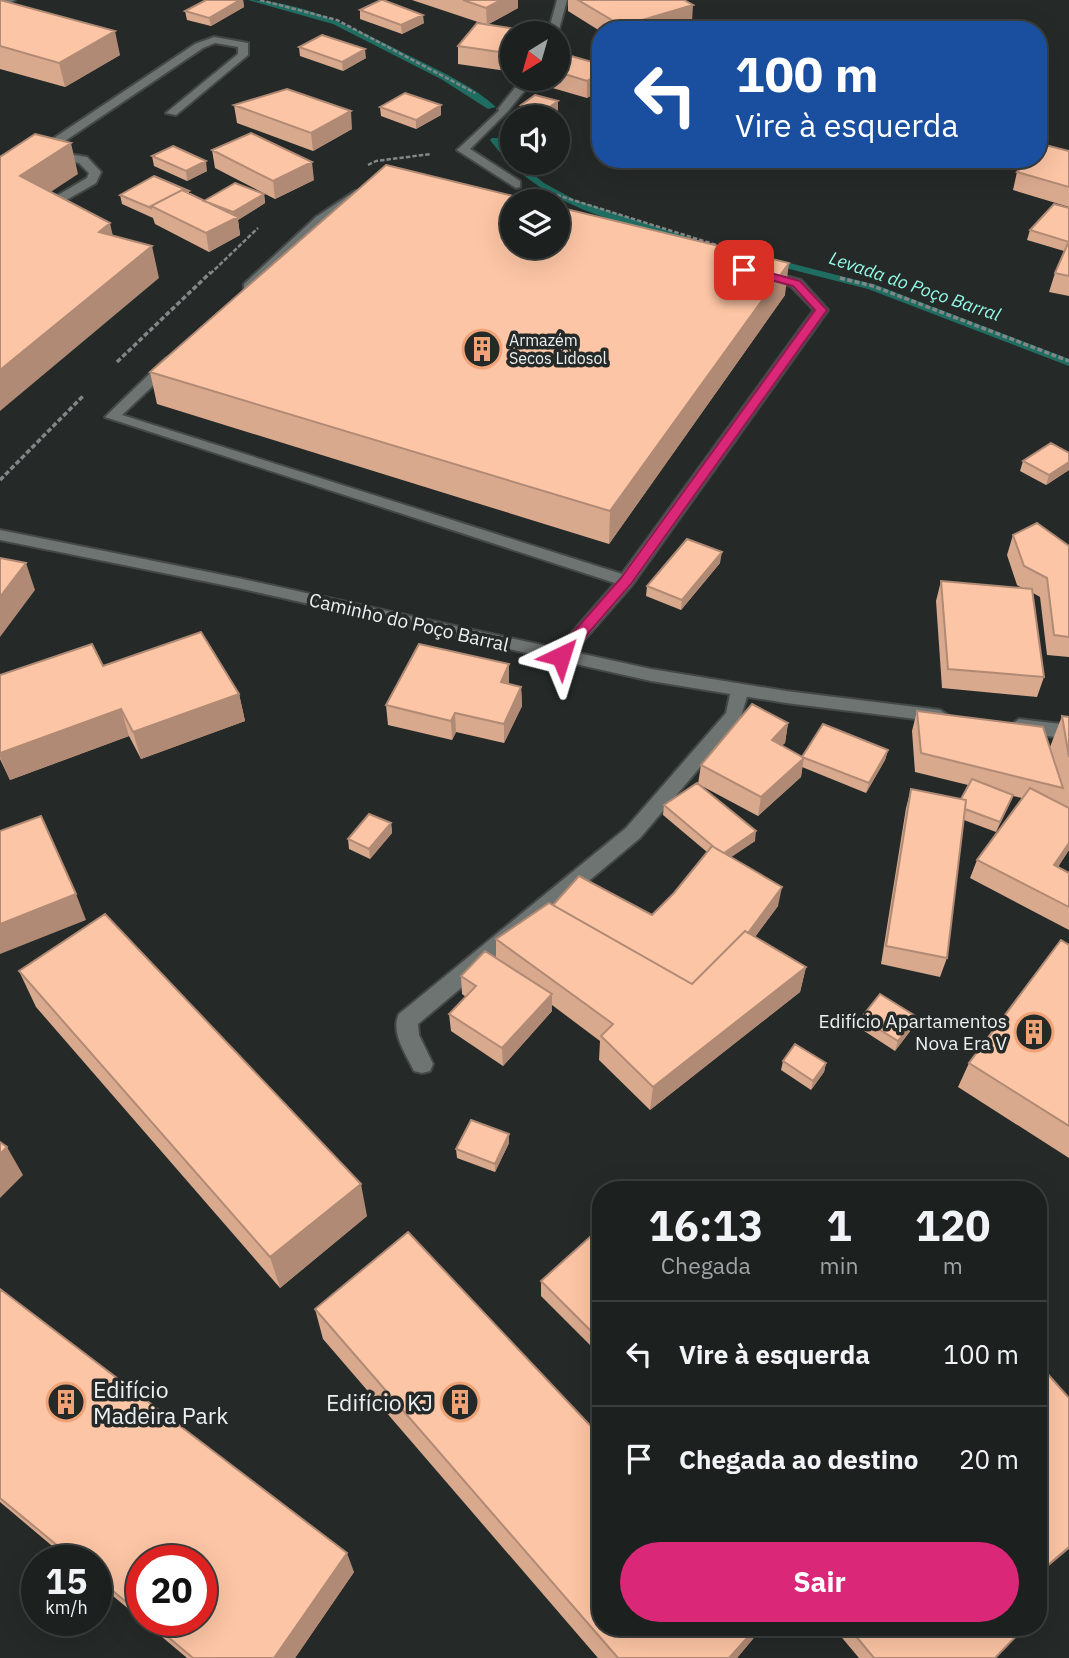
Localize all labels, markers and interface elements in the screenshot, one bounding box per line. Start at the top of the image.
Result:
north arrow [500,21,570,91]
map controls [500,21,570,259]
text: 100 m [735,42,879,105]
icon: left [620,49,711,140]
text: Vire à esquerda [735,104,959,146]
button: sound [500,105,570,175]
button: layers [500,189,570,259]
pin [714,240,774,300]
water label: Levada do Poço Barral [826,246,1004,326]
icon: arrive [725,251,763,289]
building icon: Armazém Secos Lidosol [461,328,503,370]
place label: Armazém Secos Lidosol [509,330,607,368]
street label: Caminho do Poço Barral [307,587,511,657]
position arrow [524,619,598,693]
place label: Edifício Apartamentos Nova Era V [819,1009,1007,1055]
building icon: Edifício Apartamentos Nova Era V [1013,1011,1055,1053]
text: 16:13 [648,1198,763,1253]
text: 1 [826,1198,852,1253]
text: 120 [915,1198,991,1253]
text: Chegada [661,1250,751,1280]
text: min [820,1250,858,1280]
text: m [943,1250,963,1280]
icon: left [620,1335,658,1373]
text: Vire à esquerda [679,1337,870,1371]
text: 100 m [943,1337,1019,1371]
place label: Edifício Madeira Park [93,1374,228,1430]
building icon: Edifício Madeira Park [45,1381,87,1423]
building icon: Edifício KJ [439,1381,481,1423]
place label: Edifício KJ [326,1387,433,1417]
icon: arrive [620,1440,658,1478]
text: Chegada ao destino [679,1442,918,1476]
text: 20 m [959,1442,1019,1476]
button: Sair [620,1542,1019,1622]
speed limit sign: 20 [126,1545,217,1636]
text: 15 [45,1558,88,1604]
text: km/h [45,1596,88,1619]

